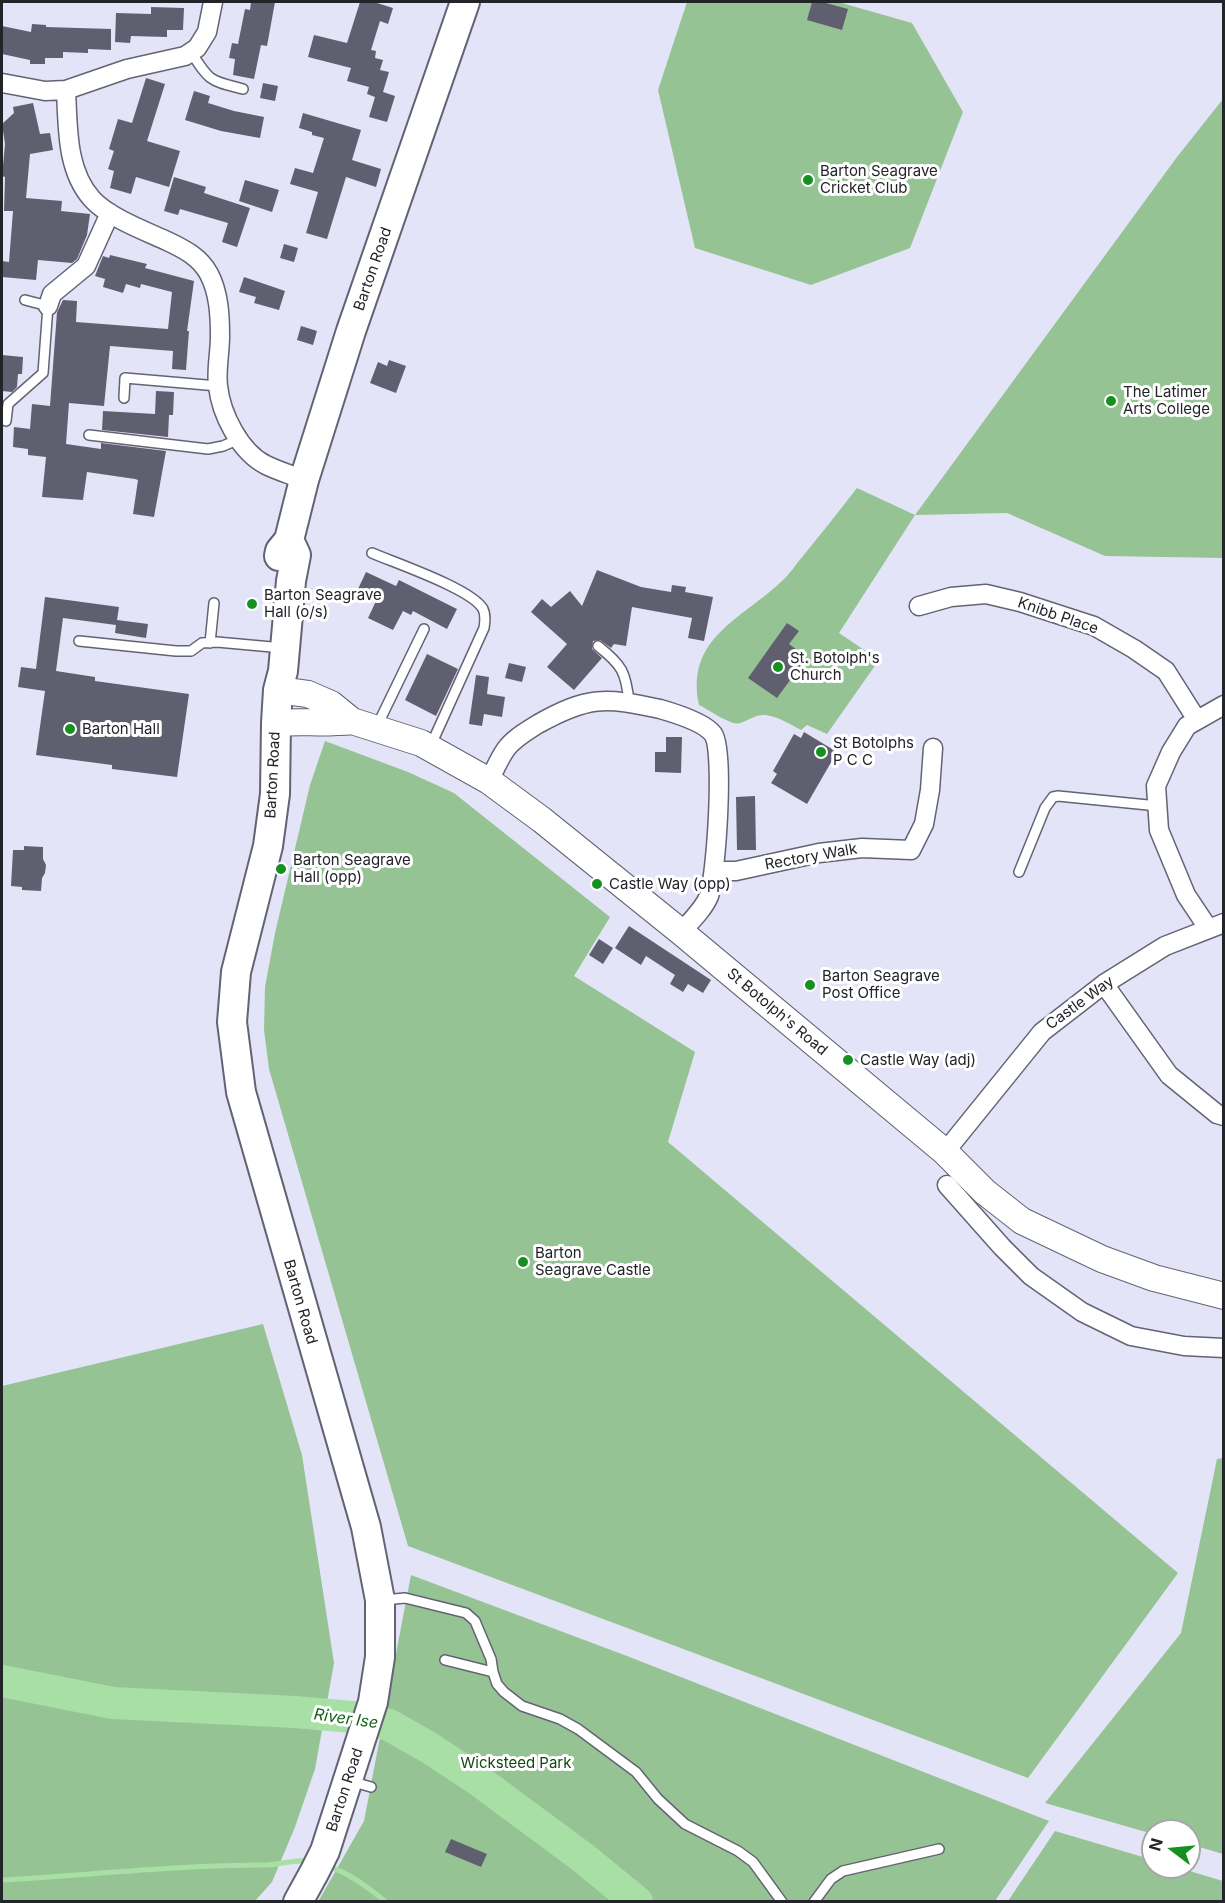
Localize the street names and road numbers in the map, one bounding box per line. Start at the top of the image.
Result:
street label: Barton Road [350,225,396,313]
street label: Knibb Place [1015,594,1101,638]
street label: Barton Road [262,731,284,819]
street label: Rectory Walk [763,840,859,874]
street label: St Botolph's Road [723,965,831,1059]
street label: Castle Way [1043,972,1117,1034]
street label: Barton Road [279,1258,321,1346]
street label: Barton Road [323,1746,367,1834]

